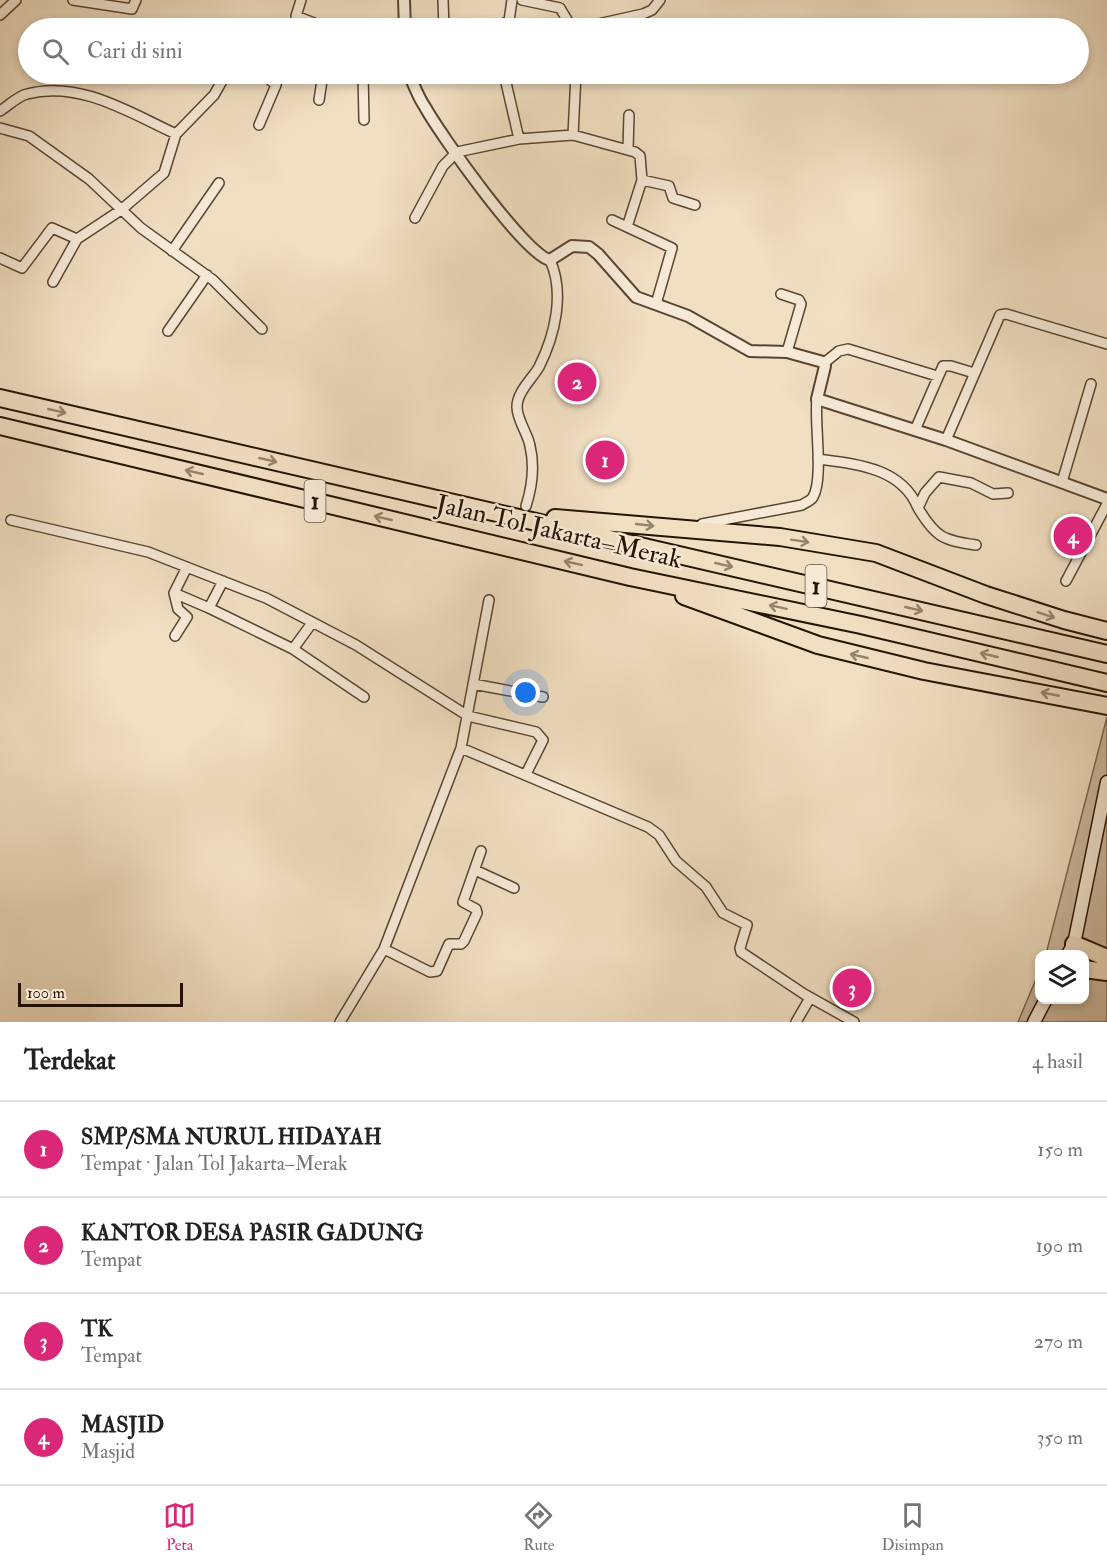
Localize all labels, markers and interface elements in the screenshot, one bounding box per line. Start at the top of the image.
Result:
search box [18,18,1089,84]
icon: search [39,35,72,68]
text: Cari di sini [87,37,183,65]
pin: 2 [558,360,596,404]
one-way arrow [47,406,66,418]
pin: 1 [586,438,624,482]
one-way arrow [258,454,277,466]
one-way arrow [184,466,203,478]
road number: 1 [304,480,326,522]
street label: Jalan Tol Jakarta–Merak [432,488,686,576]
one-way arrow [374,511,393,523]
pin: 4 [1054,514,1092,558]
one-way arrow [635,520,654,531]
one-way arrow [790,535,810,546]
one-way arrow [564,557,583,568]
one-way arrow [714,559,733,571]
road number: 1 [806,565,826,607]
one-way arrow [769,601,788,613]
one-way arrow [904,603,923,615]
one-way arrow [1036,610,1055,621]
one-way arrow [849,649,868,661]
one-way arrow [980,649,999,661]
your location [511,678,540,707]
one-way arrow [1040,688,1060,699]
map controls [1035,950,1089,1004]
button: layers [1035,950,1089,1004]
pin: 3 [832,966,872,1010]
scale bar [18,980,183,1007]
text: 100 m [27,983,65,1003]
text: Terdekat [24,1045,115,1077]
text: 4 hasil [1032,1049,1083,1074]
text: SMP/SMA NURUL HIDAYAH [81,1123,382,1151]
text: 1 [40,1137,47,1162]
text: 150 m [1037,1137,1083,1162]
text: Tempat · Jalan Tol Jakarta–Merak [81,1151,348,1176]
text: KANTOR DESA PASIR GADUNG [81,1219,423,1247]
text: 2 [38,1233,49,1258]
text: 190 m [1036,1233,1083,1258]
text: Tempat [81,1247,142,1272]
text: TK [81,1315,113,1343]
text: 3 [40,1329,47,1354]
text: 270 m [1034,1329,1083,1354]
text: Tempat [81,1343,142,1368]
text: MASJID [81,1411,164,1439]
text: 4 [38,1425,49,1450]
text: 350 m [1037,1425,1083,1450]
text: Masjid [81,1439,135,1464]
tab: Peta [163,1499,196,1555]
tab: Rute [522,1499,555,1555]
tab: Disimpan [882,1499,944,1555]

